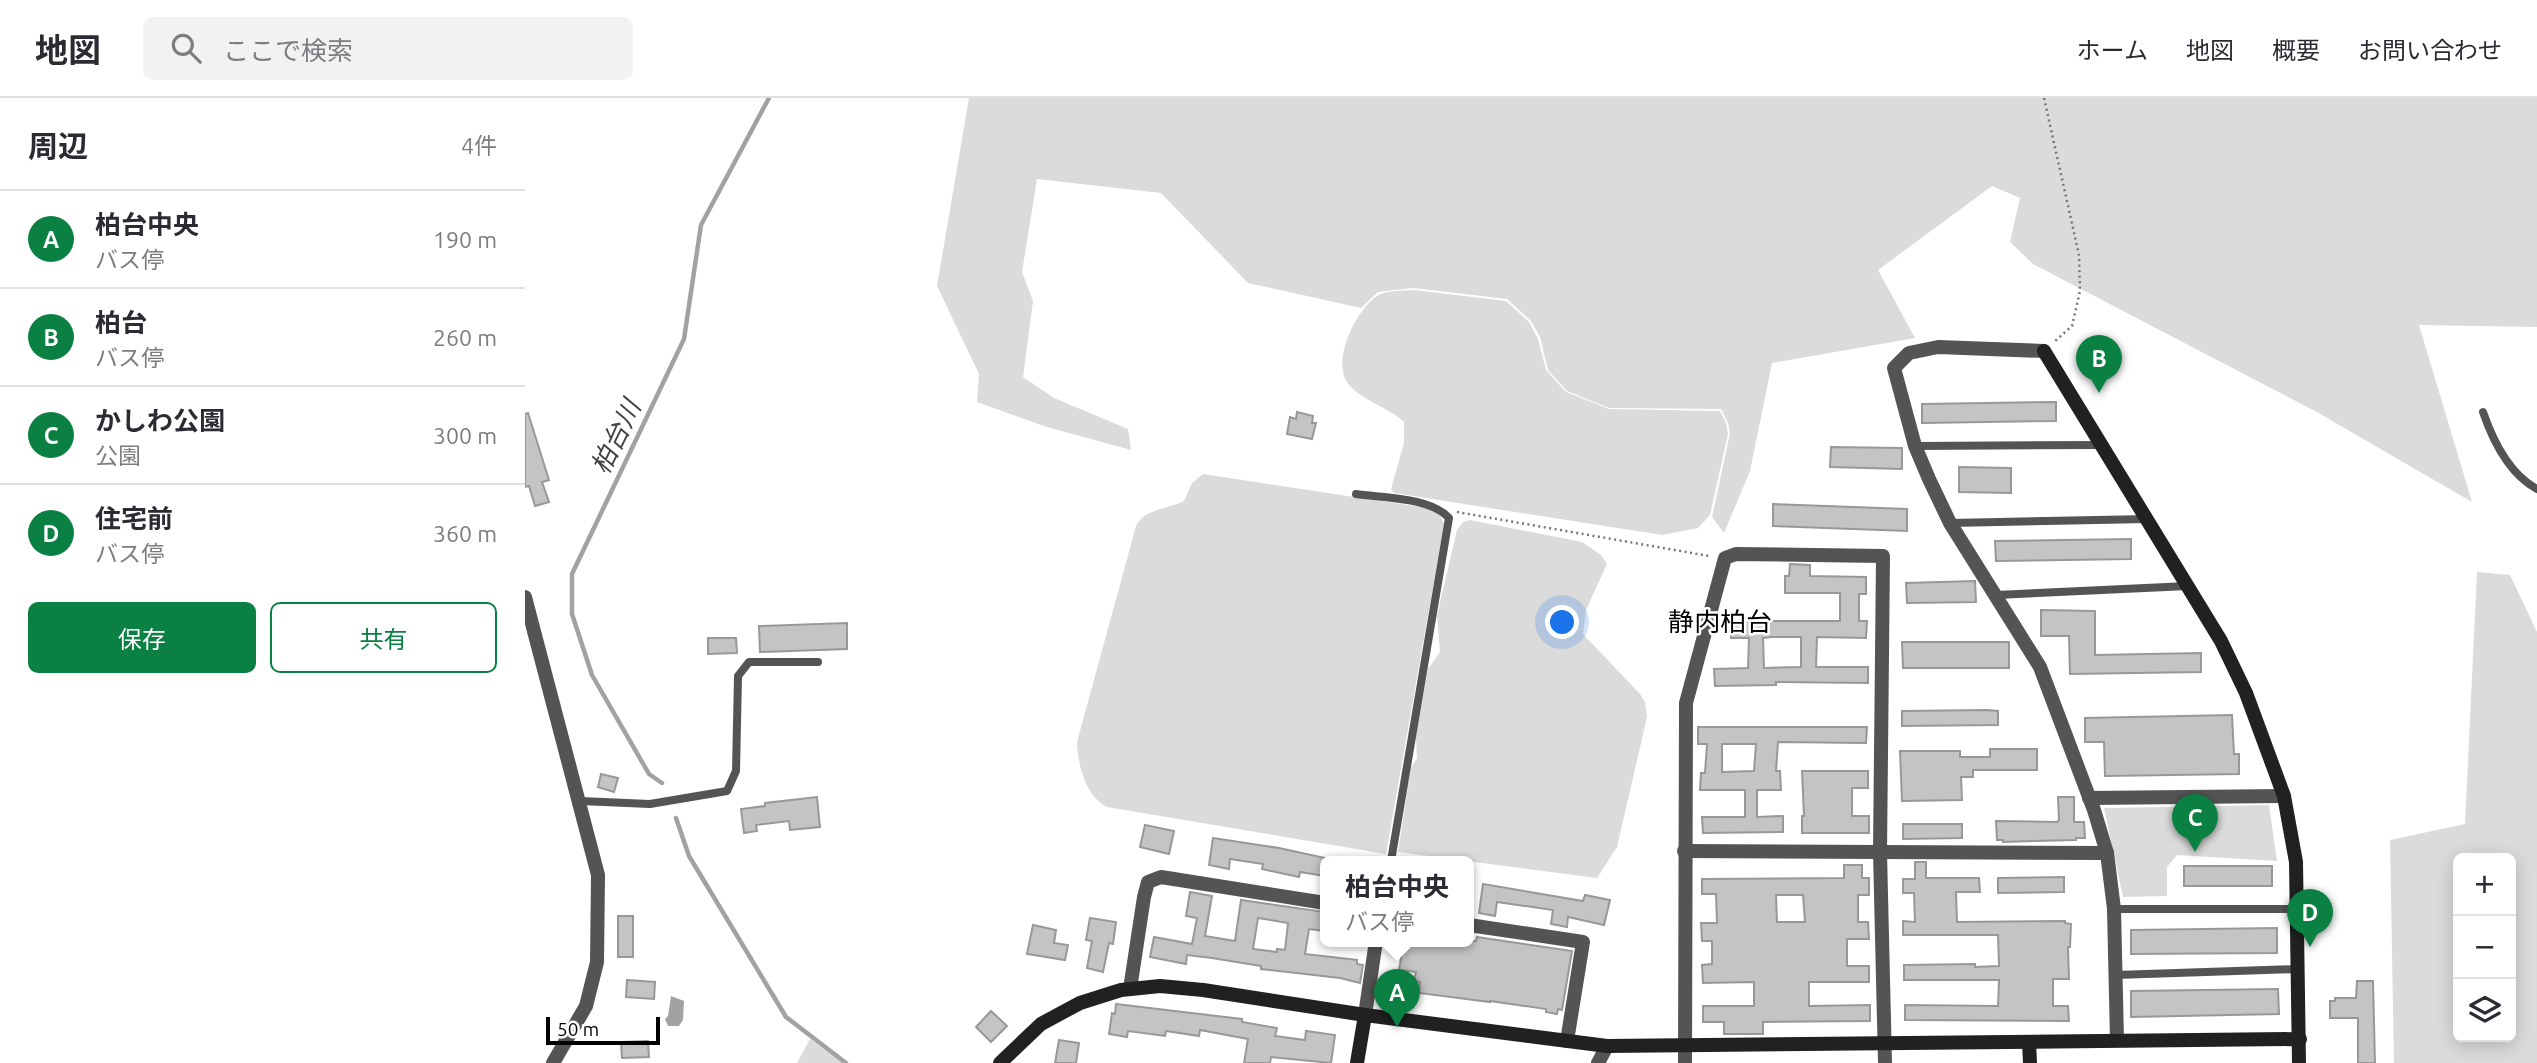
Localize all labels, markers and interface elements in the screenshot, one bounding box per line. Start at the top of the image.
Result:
search box [143,17,633,80]
icon: search [167,29,205,67]
text: 地図 [35,31,101,68]
text: ここで検索 [223,36,353,65]
text: ホーム [2077,37,2148,64]
text: 地図 [2186,37,2234,64]
text: 概要 [2272,37,2320,64]
text: お問い合わせ [2358,37,2502,64]
text: 周辺 [28,129,88,163]
text: 4件 [461,133,497,158]
text: 柏台中央 [95,210,199,239]
text: A [43,227,59,252]
text: 190 m [433,227,497,252]
text: バス停 [95,247,164,272]
text: 柏台 [95,308,147,337]
text: B [43,325,59,350]
text: 260 m [433,325,497,350]
pin: B [2076,335,2122,393]
text: バス停 [95,345,164,370]
water label: 柏台川 [585,393,647,478]
text: かしわ公園 [95,406,225,435]
text: C [44,423,58,448]
text: 300 m [433,423,497,448]
text: 公園 [95,443,141,468]
text: 住宅前 [95,504,173,533]
text: D [43,521,59,546]
text: 360 m [433,521,497,546]
text: バス停 [95,541,164,566]
button: 保存 [28,602,256,673]
button: 共有 [270,602,497,673]
your location [1545,605,1579,639]
district label: 静内柏台 [1668,607,1772,636]
pin: C [2172,794,2218,852]
map controls [2453,853,2516,1042]
button: + [2453,853,2516,916]
popup [1320,856,1474,947]
text: 柏台中央 [1345,872,1449,901]
pin: D [2287,889,2333,947]
text: バス停 [1345,909,1414,934]
button: − [2453,916,2516,979]
pin: A [1374,969,1420,1027]
button: layers [2453,979,2516,1042]
scale bar [546,1014,660,1046]
text: 50 m [557,1018,599,1040]

